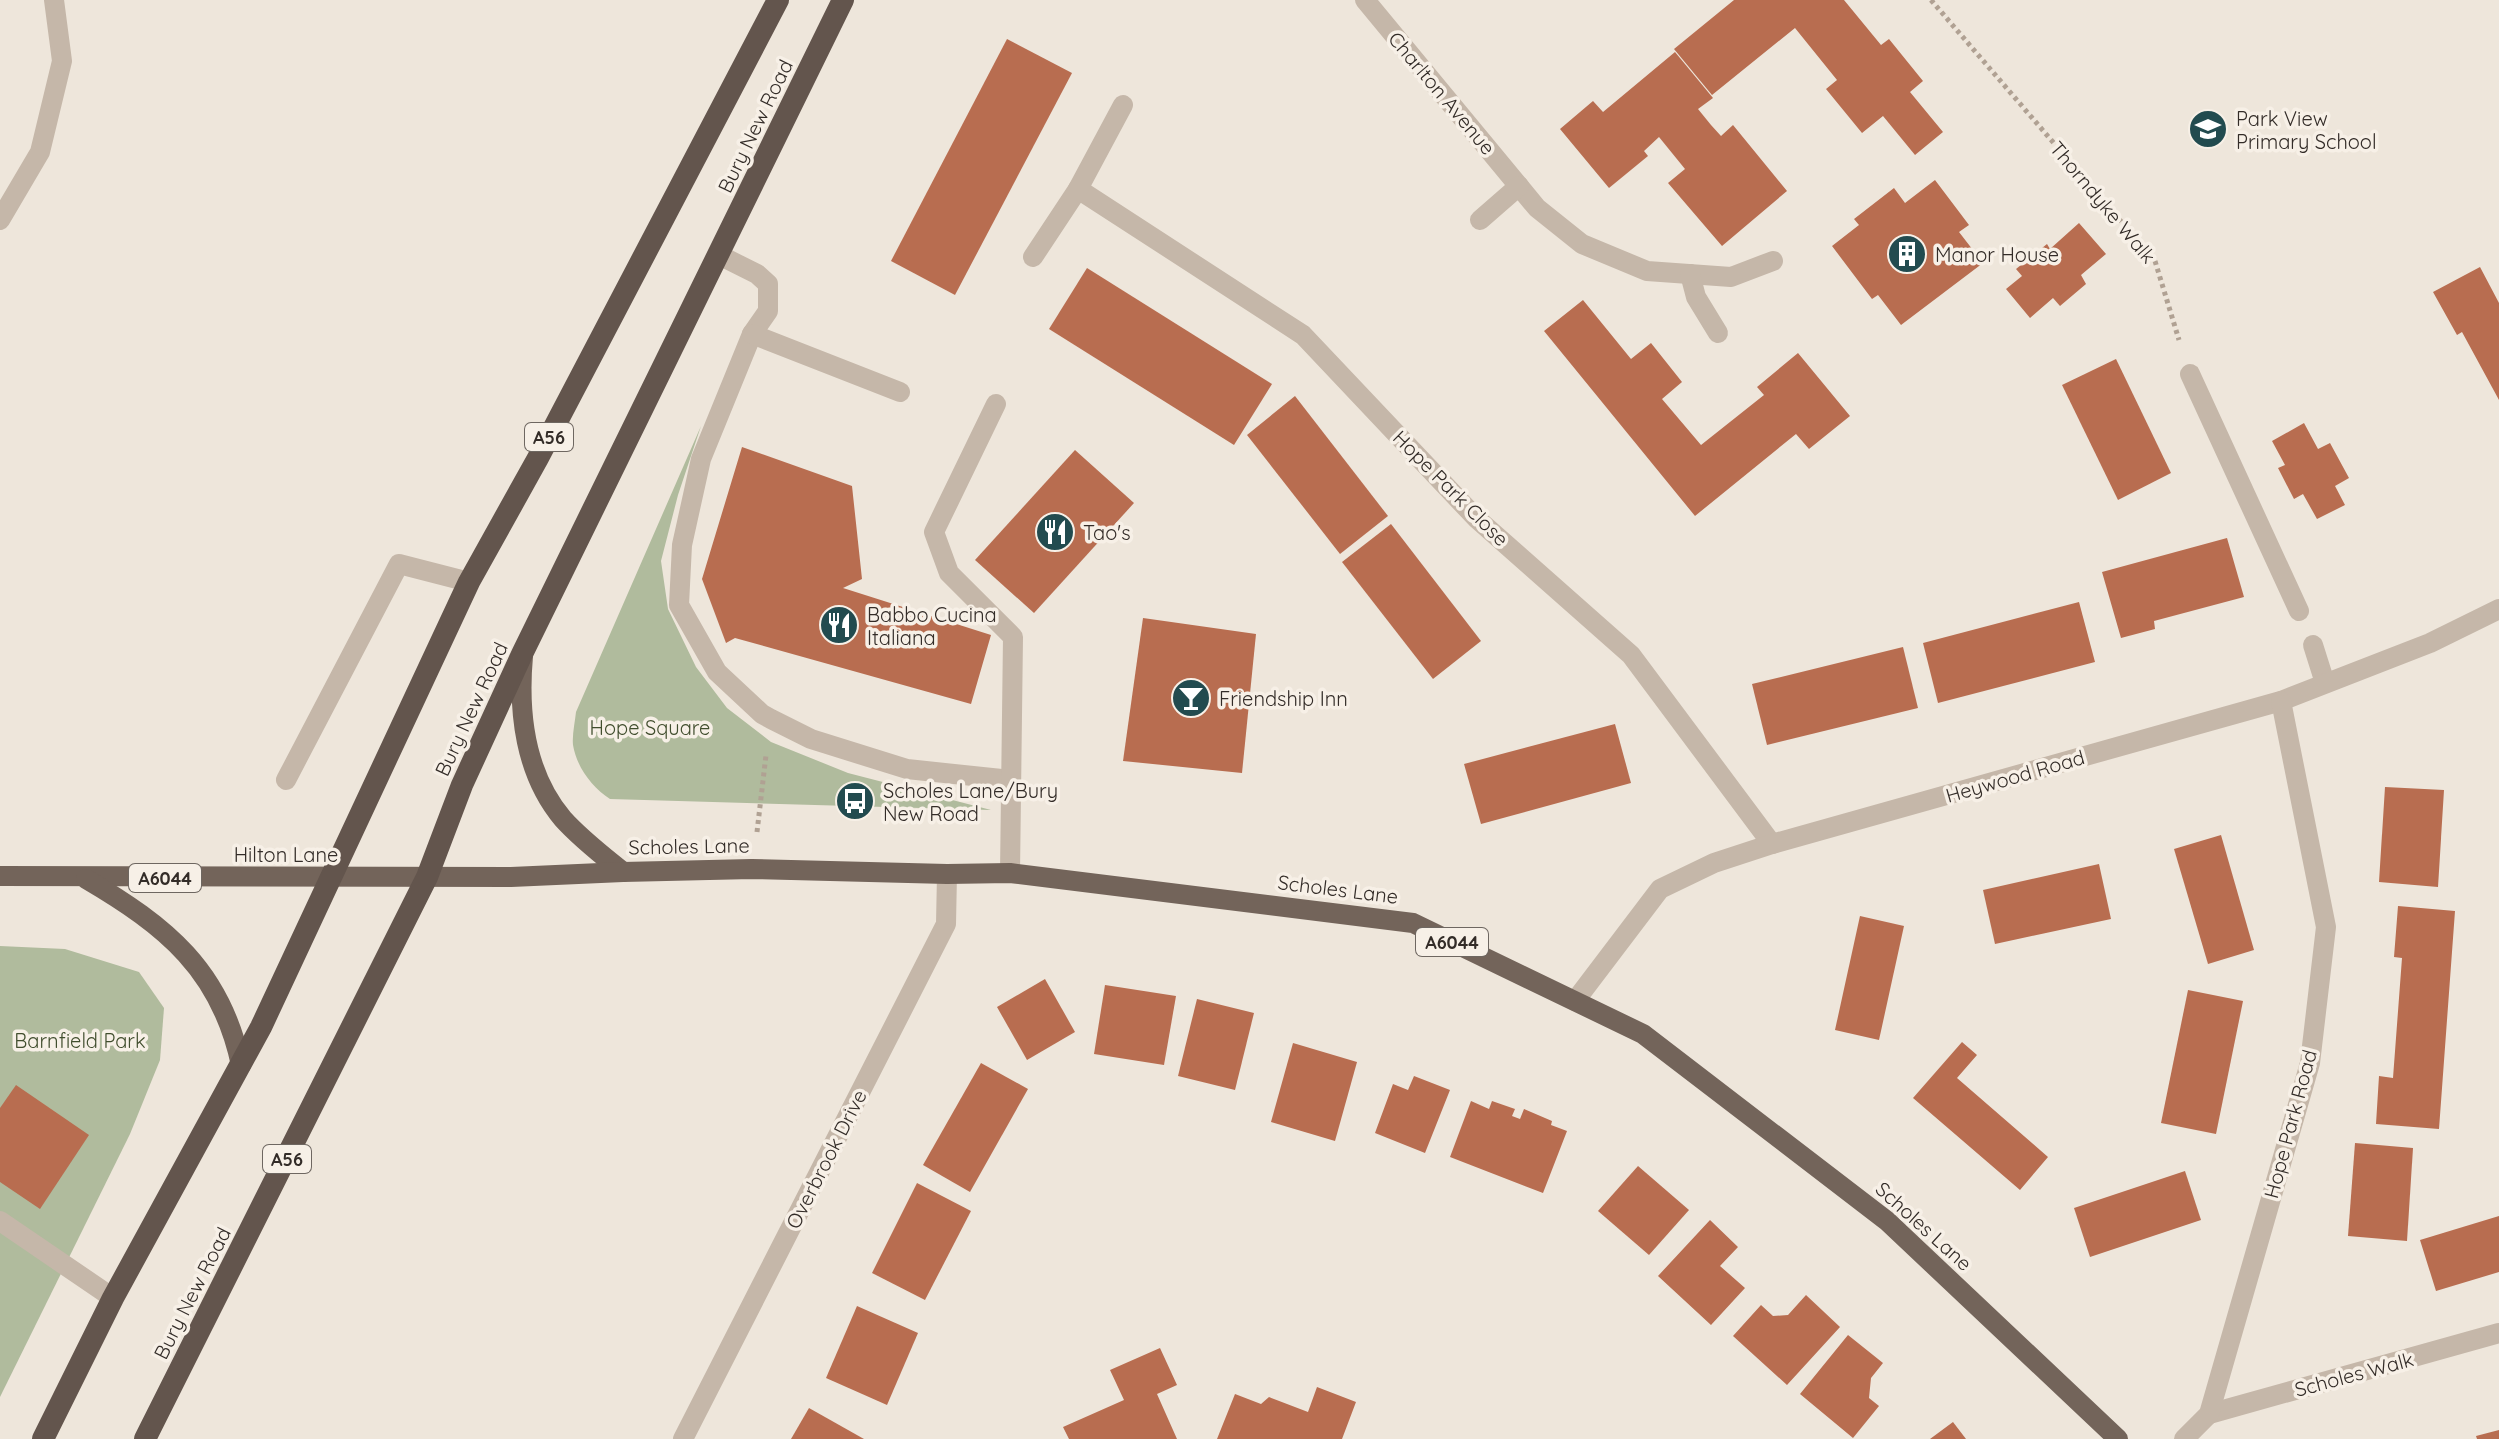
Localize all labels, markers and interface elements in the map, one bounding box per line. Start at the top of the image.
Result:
street label: Charlton Avenue [1383,26,1501,160]
street label: Bury New Road [712,55,798,197]
place label: Park View Primary School [2236,106,2377,154]
school or university icon: Park View Primary School [2187,108,2229,150]
street label: Thorndyke Walk [2045,136,2161,268]
building icon: Manor House [1886,233,1928,275]
place label: Manor House [1935,242,2059,267]
road number: A56 [525,423,573,451]
street label: Hope Park Close [1388,425,1514,551]
restaurant icon: Tao's [1034,511,1076,553]
place label: Tao's [1083,520,1131,545]
place label: Babbo Cucina Italiana [867,602,997,650]
restaurant icon: Babbo Cucina Italiana [818,604,860,646]
street label: Bury New Road [429,638,513,780]
bar icon: Friendship Inn [1170,677,1212,719]
place label: Friendship Inn [1219,686,1348,711]
park label: Hope Square [590,715,710,740]
street label: Heywood Road [1943,744,2087,808]
place label: Scholes Lane/Bury New Road [883,778,1058,826]
bus stop icon: Scholes Lane/Bury New Road [834,780,876,822]
street label: Scholes Lane [628,832,750,860]
street label: Hilton Lane [234,842,338,867]
road number: A6044 [129,864,201,892]
street label: Scholes Lane [1276,869,1400,909]
road number: A6044 [1416,928,1488,956]
park label: Barnfield Park [14,1028,146,1053]
street label: Hope Park Road [2258,1047,2322,1201]
street label: Overbrook Drive [780,1085,872,1233]
road number: A56 [263,1145,311,1173]
street label: Scholes Lane [1871,1176,1977,1276]
street label: Bury New Road [148,1223,236,1363]
street label: Scholes Walk [2292,1346,2416,1402]

